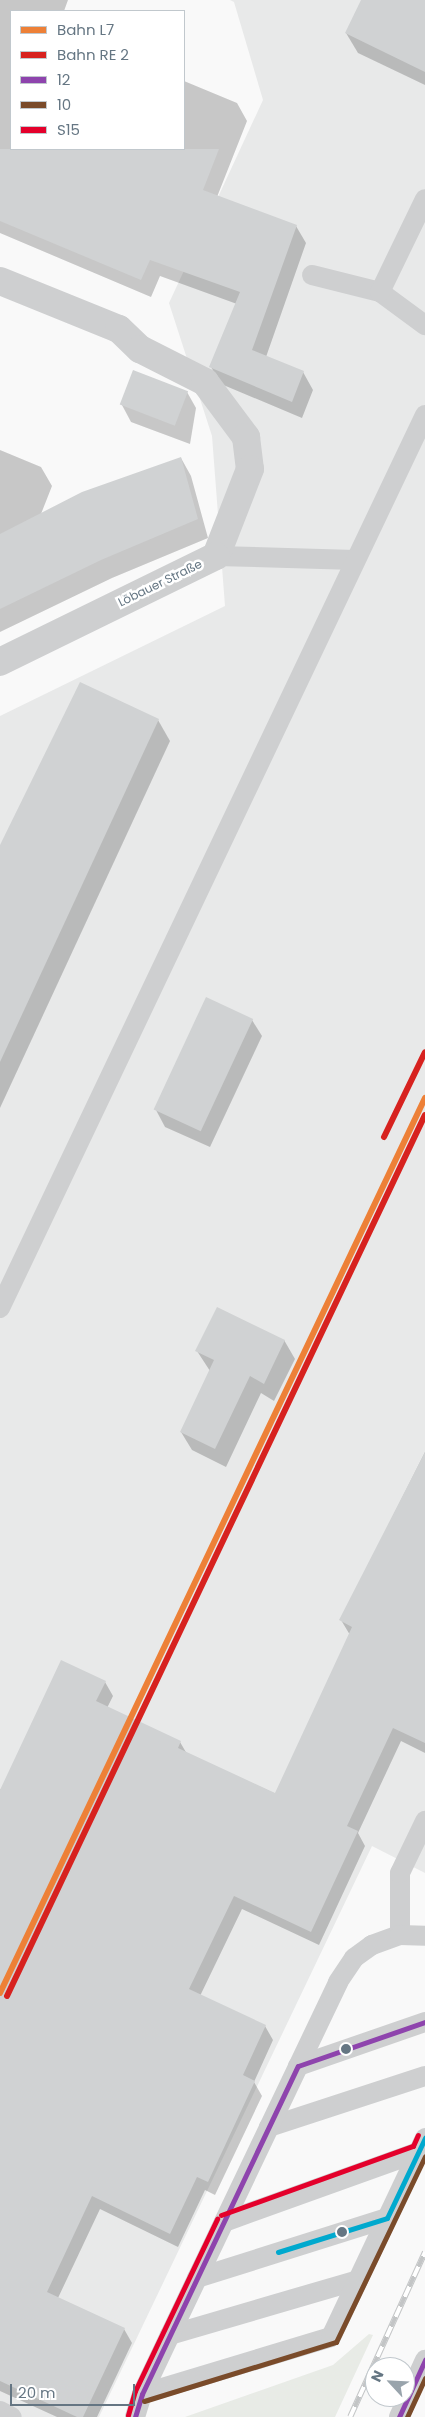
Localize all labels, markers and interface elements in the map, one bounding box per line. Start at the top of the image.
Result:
legend [10,10,185,150]
text: Bahn L7 [57,19,114,40]
text: Bahn RE 2 [57,44,129,65]
text: 12 [57,69,70,90]
text: 10 [57,94,71,115]
text: S15 [57,119,80,140]
street label: Löbauer Straße [116,556,204,610]
unlabelled marker [341,2044,351,2054]
unlabelled marker [337,2227,347,2237]
north arrow [365,2357,415,2407]
text: N [366,2367,389,2385]
scale bar [12,2374,138,2406]
text: 20 m [18,2382,56,2403]

